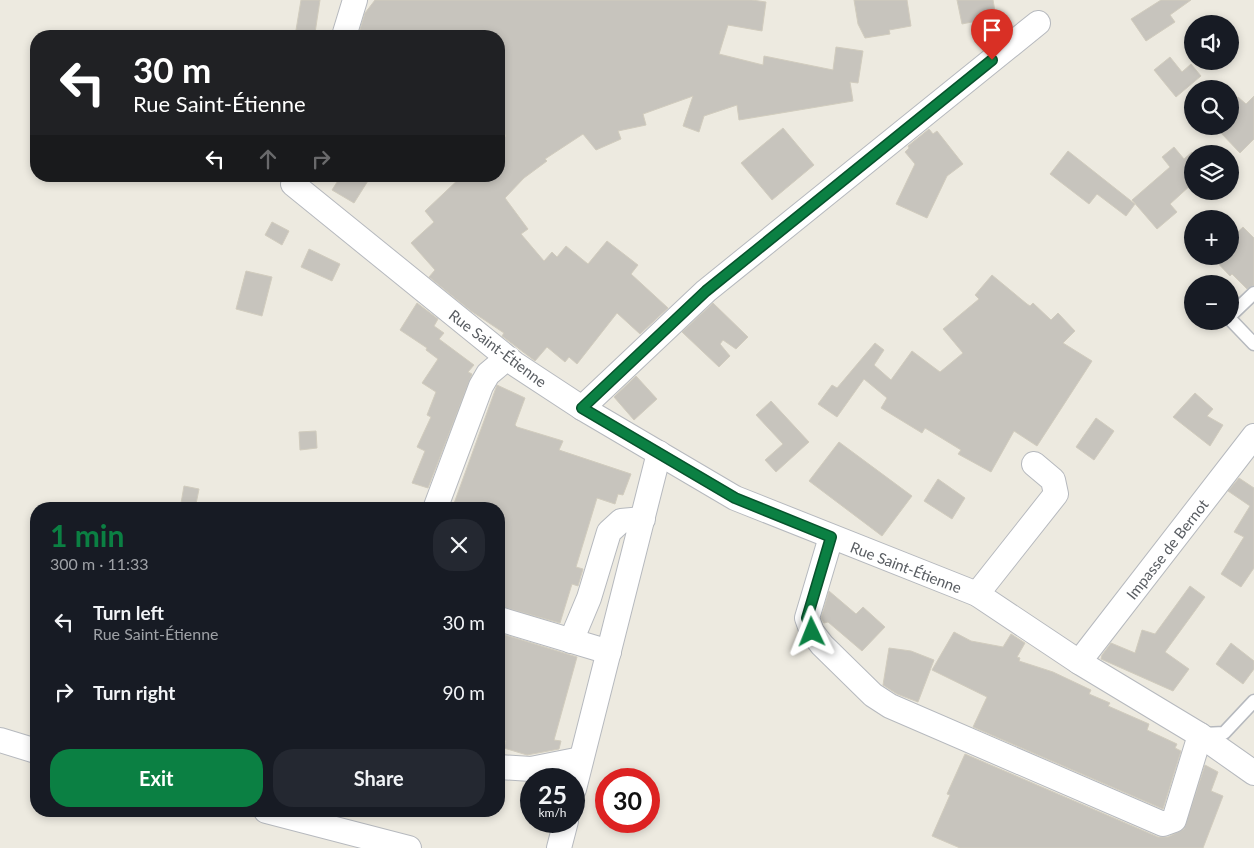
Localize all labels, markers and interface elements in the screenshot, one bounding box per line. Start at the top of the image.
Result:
pin [971,9,1013,60]
map controls [1184,15,1239,330]
button: sound [1184,15,1239,70]
icon: arrive [978,16,1006,44]
text: 30 m [133,48,211,90]
icon: left [50,50,115,115]
button: search [1184,80,1239,135]
text: Rue Saint-Étienne [133,90,306,117]
icon: left [201,145,229,173]
icon: ahead [254,145,282,173]
icon: right [307,145,335,173]
button: layers [1184,145,1239,200]
button: + [1184,210,1239,265]
button: − [1184,275,1239,330]
street label: Rue Saint-Étienne [446,305,550,391]
street label: Impasse de Bernot [1122,495,1212,603]
text: 1 min [50,517,124,553]
button: close [433,519,485,571]
street label: Rue Saint-Étienne [848,538,964,597]
text: 300 m · 11:33 [50,554,149,573]
text: Turn left [93,601,164,624]
position arrow [785,605,837,657]
icon: left [50,608,78,636]
text: 30 m [442,611,485,634]
text: Rue Saint-Étienne [93,624,219,643]
icon: right [50,678,78,706]
text: Turn right [93,681,175,704]
text: 90 m [442,681,485,704]
button: Exit [50,749,263,807]
button: Share [273,749,485,807]
speed limit sign: 30 [595,768,660,833]
text: 25 [538,779,567,809]
text: km/h [538,805,567,820]

